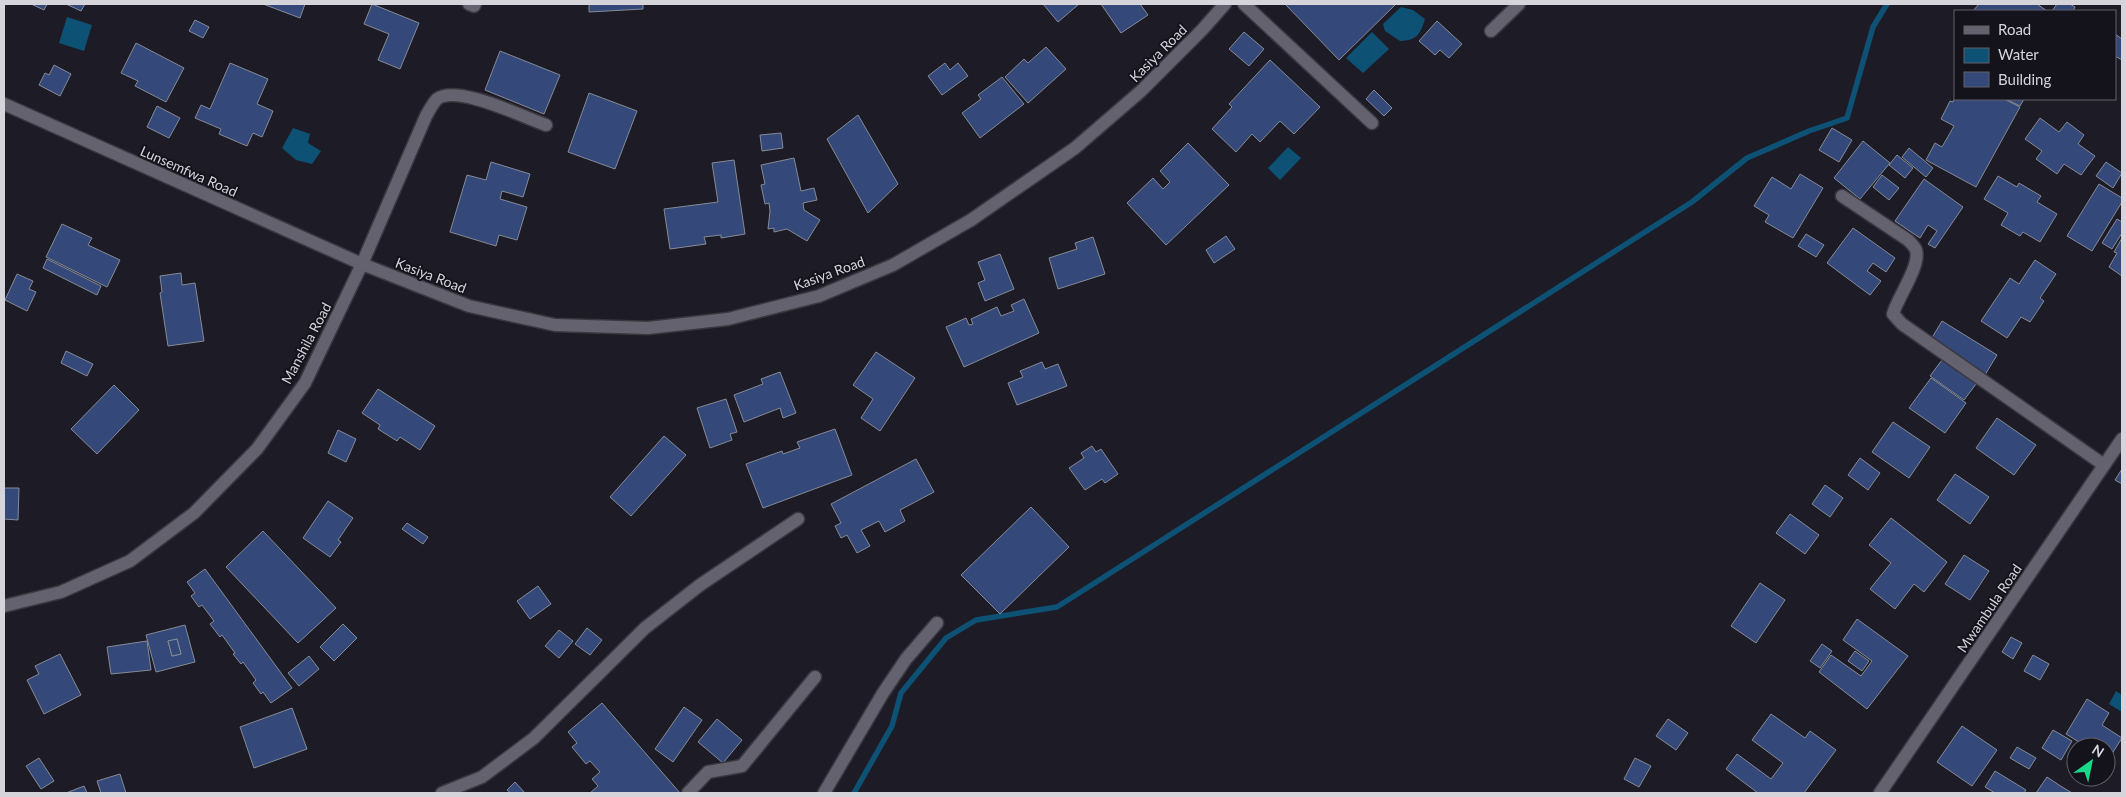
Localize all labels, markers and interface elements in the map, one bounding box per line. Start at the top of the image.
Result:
legend [1954,10,2116,100]
text: Road [1998,20,2031,38]
street label: Kasiya Road [1126,21,1190,85]
text: Water [1998,45,2039,63]
text: Building [1998,70,2051,88]
street label: Lunsemfwa Road [138,142,240,200]
street label: Kasiya Road [791,252,867,294]
street label: Kasiya Road [393,254,469,296]
street label: Manshila Road [277,299,335,387]
street label: Mwambula Road [1953,561,2025,655]
north arrow [2066,737,2116,787]
text: N [2089,741,2108,761]

